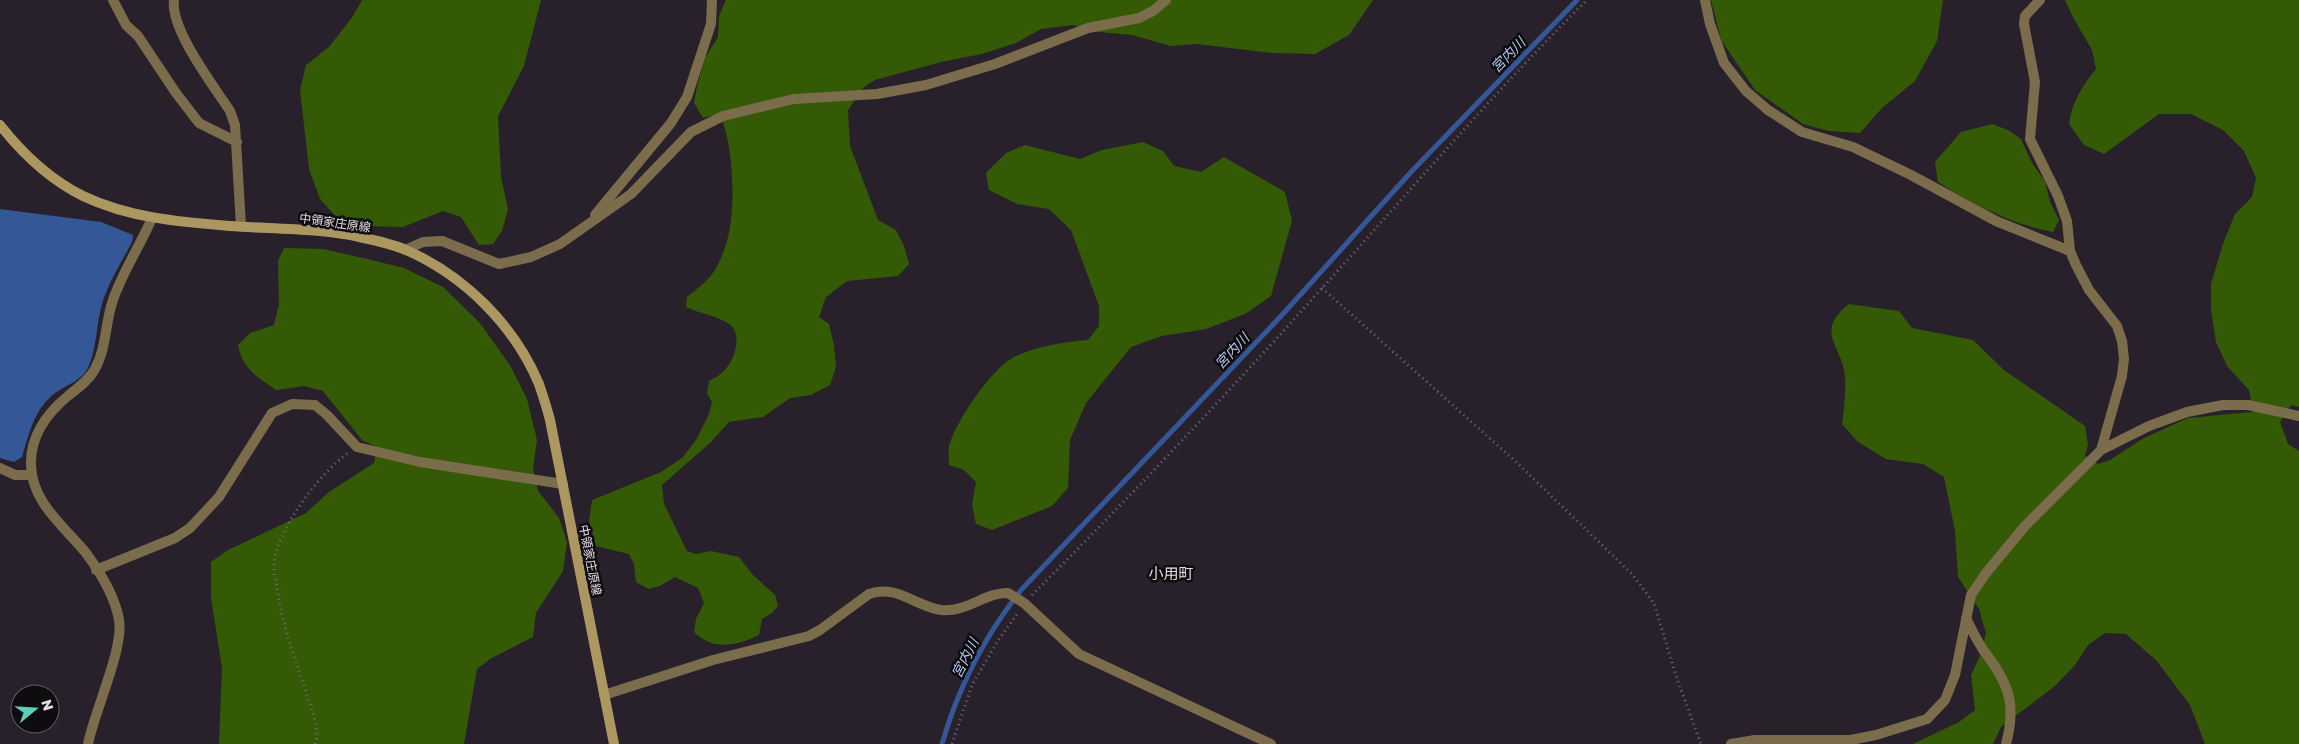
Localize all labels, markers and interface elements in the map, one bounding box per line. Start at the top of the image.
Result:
water label: 宮内川 [1487,32,1530,76]
street label: 中領家庄原線 [298,210,372,235]
water label: 宮内川 [1211,328,1254,372]
street label: 中領家庄原線 [576,523,605,597]
district label: 小用町 [1148,564,1194,582]
water label: 宮内川 [947,633,983,680]
north arrow [10,684,60,734]
text: N [38,697,58,713]

